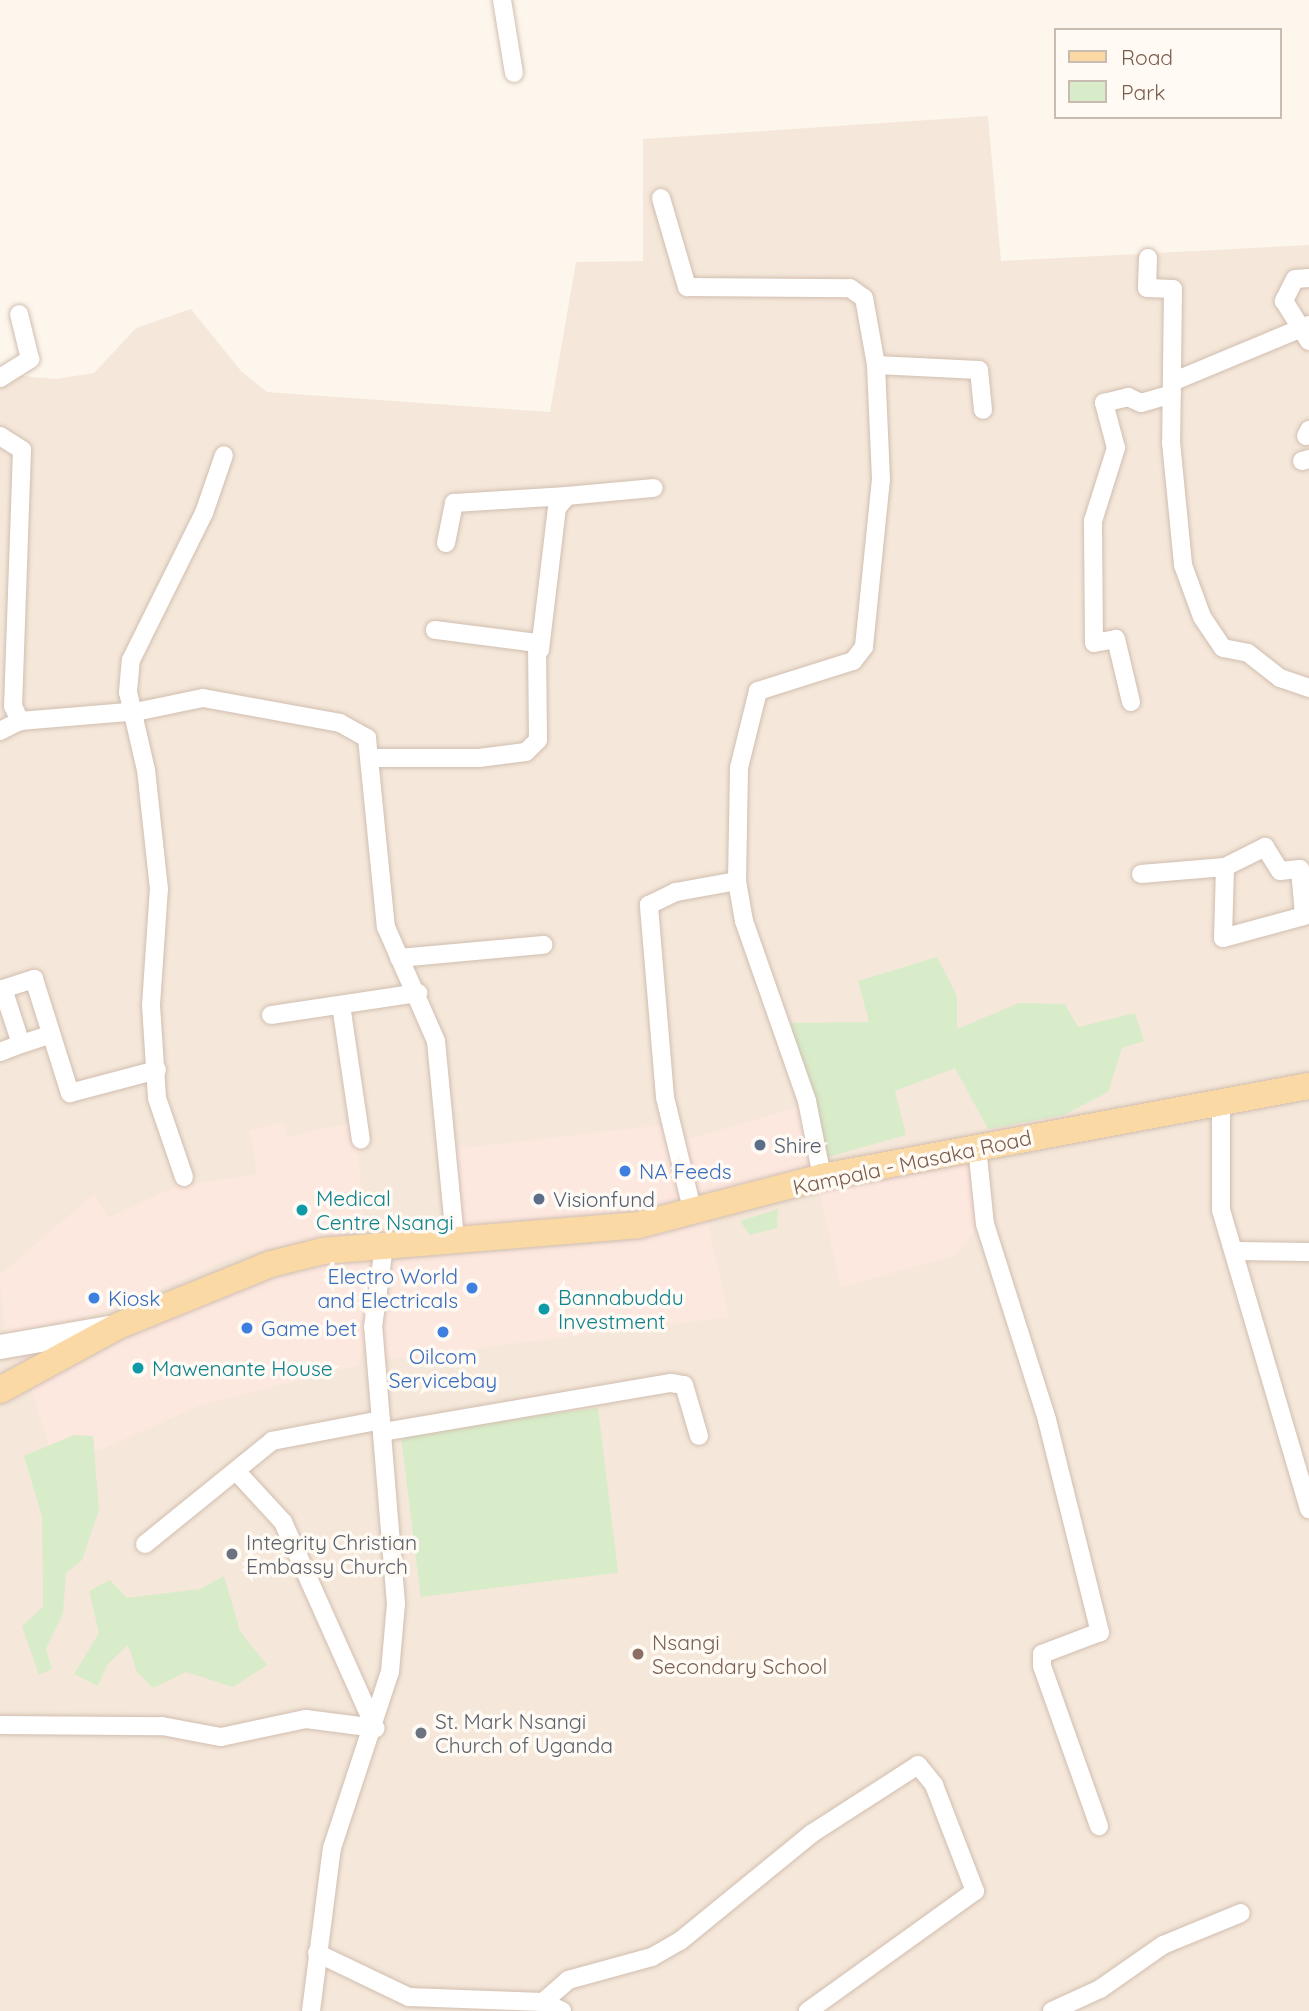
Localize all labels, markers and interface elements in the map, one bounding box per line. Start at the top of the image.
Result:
legend [1054,28,1281,119]
text: Road [1121,44,1173,70]
text: Park [1121,79,1165,105]
street label: Kampala - Masaka Road [790,1124,1034,1200]
place label: Shire [774,1132,822,1158]
marker: Shire [752,1137,768,1153]
place label: NA Feeds [639,1158,731,1184]
marker: NA Feeds [617,1163,633,1179]
place label: Medical Centre Nsangi [316,1185,454,1235]
place label: Visionfund [553,1186,655,1212]
marker: Visionfund [531,1191,547,1207]
marker: Medical Centre Nsangi [294,1202,310,1218]
place label: Electro World and Electricals [317,1263,458,1313]
marker: Electro World and Electricals [464,1280,480,1296]
place label: Bannabuddu Investment [558,1284,684,1334]
place label: Kiosk [108,1285,160,1311]
marker: Kiosk [86,1290,102,1306]
marker: Bannabuddu Investment [536,1301,552,1317]
place label: Game bet [261,1315,357,1341]
marker: Game bet [239,1320,255,1336]
marker: Oilcom Servicebay [435,1324,451,1340]
place label: Oilcom Servicebay [389,1343,497,1393]
place label: Mawenante House [152,1355,333,1381]
marker: Mawenante House [130,1360,146,1376]
place label: Integrity Christian Embassy Church [246,1529,417,1579]
marker: Integrity Christian Embassy Church [224,1546,240,1562]
place label: Nsangi Secondary School [652,1629,827,1679]
marker: Nsangi Secondary School [630,1646,646,1662]
place label: St. Mark Nsangi Church of Uganda [435,1708,613,1758]
marker: St. Mark Nsangi Church of Uganda [413,1725,429,1741]

